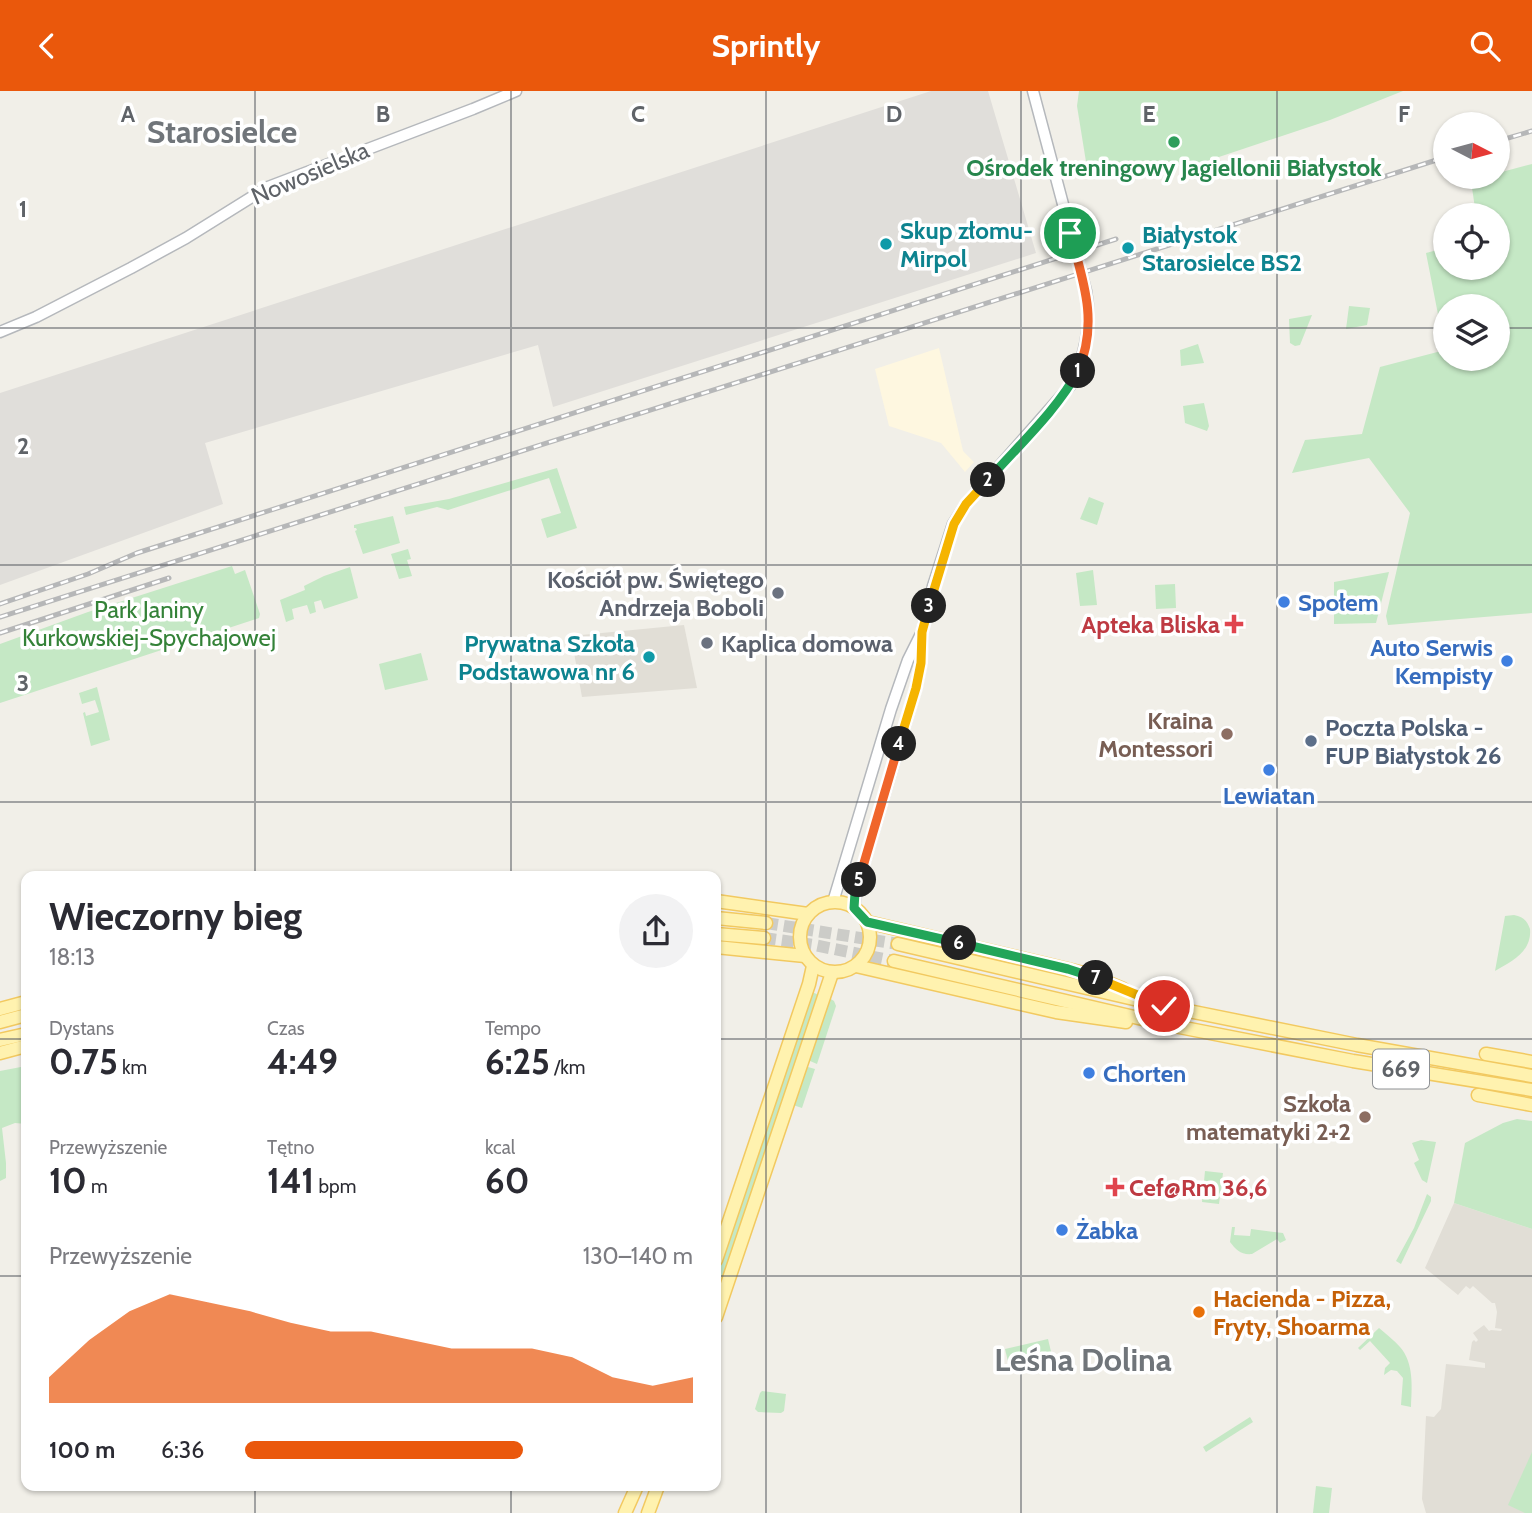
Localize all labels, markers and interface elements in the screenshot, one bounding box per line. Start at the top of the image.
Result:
text: Sprintly [712,26,820,65]
icon: back [28,27,66,65]
icon: search [1466,27,1504,65]
text: A [121,100,136,128]
text: B [376,100,390,128]
text: C [631,100,645,128]
text: D [886,100,902,128]
text: E [1142,100,1156,128]
text: F [1398,100,1410,128]
district label: Starosielce [147,112,297,151]
north arrow [1433,112,1510,189]
map controls [1433,112,1510,371]
marker: Ośrodek treningowy Jagiellonii Białystok [1166,134,1182,150]
street label: Nowosielska [247,135,374,211]
place label: Ośrodek treningowy Jagiellonii Białystok [966,153,1382,182]
text: 1 [19,195,27,223]
pin [1040,203,1100,263]
button: locate [1433,203,1510,280]
icon: arrive [1051,214,1089,252]
place label: Skup złomu- Mirpol [900,216,1033,273]
place label: Białystok Starosielce BS2 [1142,220,1302,277]
marker: Skup złomu- Mirpol [878,236,894,252]
marker: Białystok Starosielce BS2 [1120,240,1136,256]
button: layers [1433,294,1510,371]
pin: 1 [1060,353,1096,389]
text: 1 [1074,359,1081,382]
text: 2 [17,432,29,460]
pin: 2 [970,463,1006,497]
text: 2 [982,468,993,491]
place label: Kościół pw. Świętego Andrzeja Boboli [547,565,764,622]
marker: Kościół pw. Świętego Andrzeja Boboli [770,585,786,601]
place label: Społem [1298,588,1379,617]
pin: 3 [912,589,946,623]
text: 3 [923,594,934,617]
marker: Społem [1276,594,1292,610]
park label: Park Janiny Kurkowskiej-Spychajowej [22,595,276,652]
place label: Apteka Bliska [1081,610,1220,639]
marker: Apteka Bliska [1226,616,1242,632]
place label: Prywatna Szkoła Podstawowa nr 6 [458,629,635,686]
place label: Kaplica domowa [721,629,893,658]
place label: Auto Serwis Kempisty [1370,633,1493,690]
marker: Kaplica domowa [699,635,715,651]
marker: Prywatna Szkoła Podstawowa nr 6 [641,649,657,665]
marker: Auto Serwis Kempisty [1499,653,1515,669]
text: 3 [17,669,29,697]
place label: Kraina Montessori [1098,706,1213,763]
place label: Poczta Polska - FUP Białystok 26 [1325,713,1501,770]
marker: Kraina Montessori [1219,726,1235,742]
pin: 4 [881,727,916,761]
text: 4 [893,732,904,755]
marker: Poczta Polska - FUP Białystok 26 [1303,733,1319,749]
marker: Lewiatan [1261,762,1277,778]
place label: Lewiatan [1223,781,1315,810]
pin: 5 [842,863,876,897]
text: 5 [853,868,864,891]
text: Wieczorny bieg [49,893,302,940]
button: share [619,894,693,968]
pin: 6 [942,925,976,961]
text: 6 [953,931,964,954]
text: 18:13 [49,943,95,971]
pin: 7 [1078,961,1114,995]
text: 7 [1091,966,1100,989]
pin [1134,976,1194,1036]
icon: check [1145,987,1183,1025]
text: Dystans [49,1017,114,1040]
text: Czas [267,1017,305,1040]
text: Tempo [485,1017,541,1040]
text: 0.75 [49,1040,118,1083]
text: 4:49 [267,1040,338,1083]
text: 6:25 [485,1040,550,1083]
road number: 669 [1373,1050,1429,1089]
text: km [118,1056,147,1079]
text: /km [550,1056,585,1079]
place label: Chorten [1103,1059,1186,1088]
marker: Chorten [1081,1065,1097,1081]
place label: Szkoła matematyki 2+2 [1186,1089,1351,1146]
marker: Szkoła matematyki 2+2 [1357,1109,1373,1125]
text: Przewyższenie [49,1136,167,1159]
text: Tętno [267,1136,314,1159]
text: kcal [485,1136,515,1159]
text: 10 [49,1159,87,1202]
text: 141 [267,1159,314,1202]
text: 60 [485,1159,529,1202]
place label: Cef@Rm 36,6 [1129,1173,1268,1202]
text: m [87,1175,108,1198]
text: bpm [314,1175,356,1198]
marker: Cef@Rm 36,6 [1107,1179,1123,1195]
place label: Żabka [1076,1216,1138,1245]
marker: Żabka [1054,1222,1070,1238]
text: Przewyższenie [49,1242,192,1270]
text: 130–140 m [583,1242,693,1270]
place label: Hacienda - Pizza, Fryty, Shoarma [1213,1284,1391,1341]
marker: Hacienda - Pizza, Fryty, Shoarma [1191,1304,1207,1320]
district label: Leśna Dolina [994,1340,1172,1379]
text: 100 m [49,1436,115,1464]
text: 6:36 [161,1436,204,1464]

